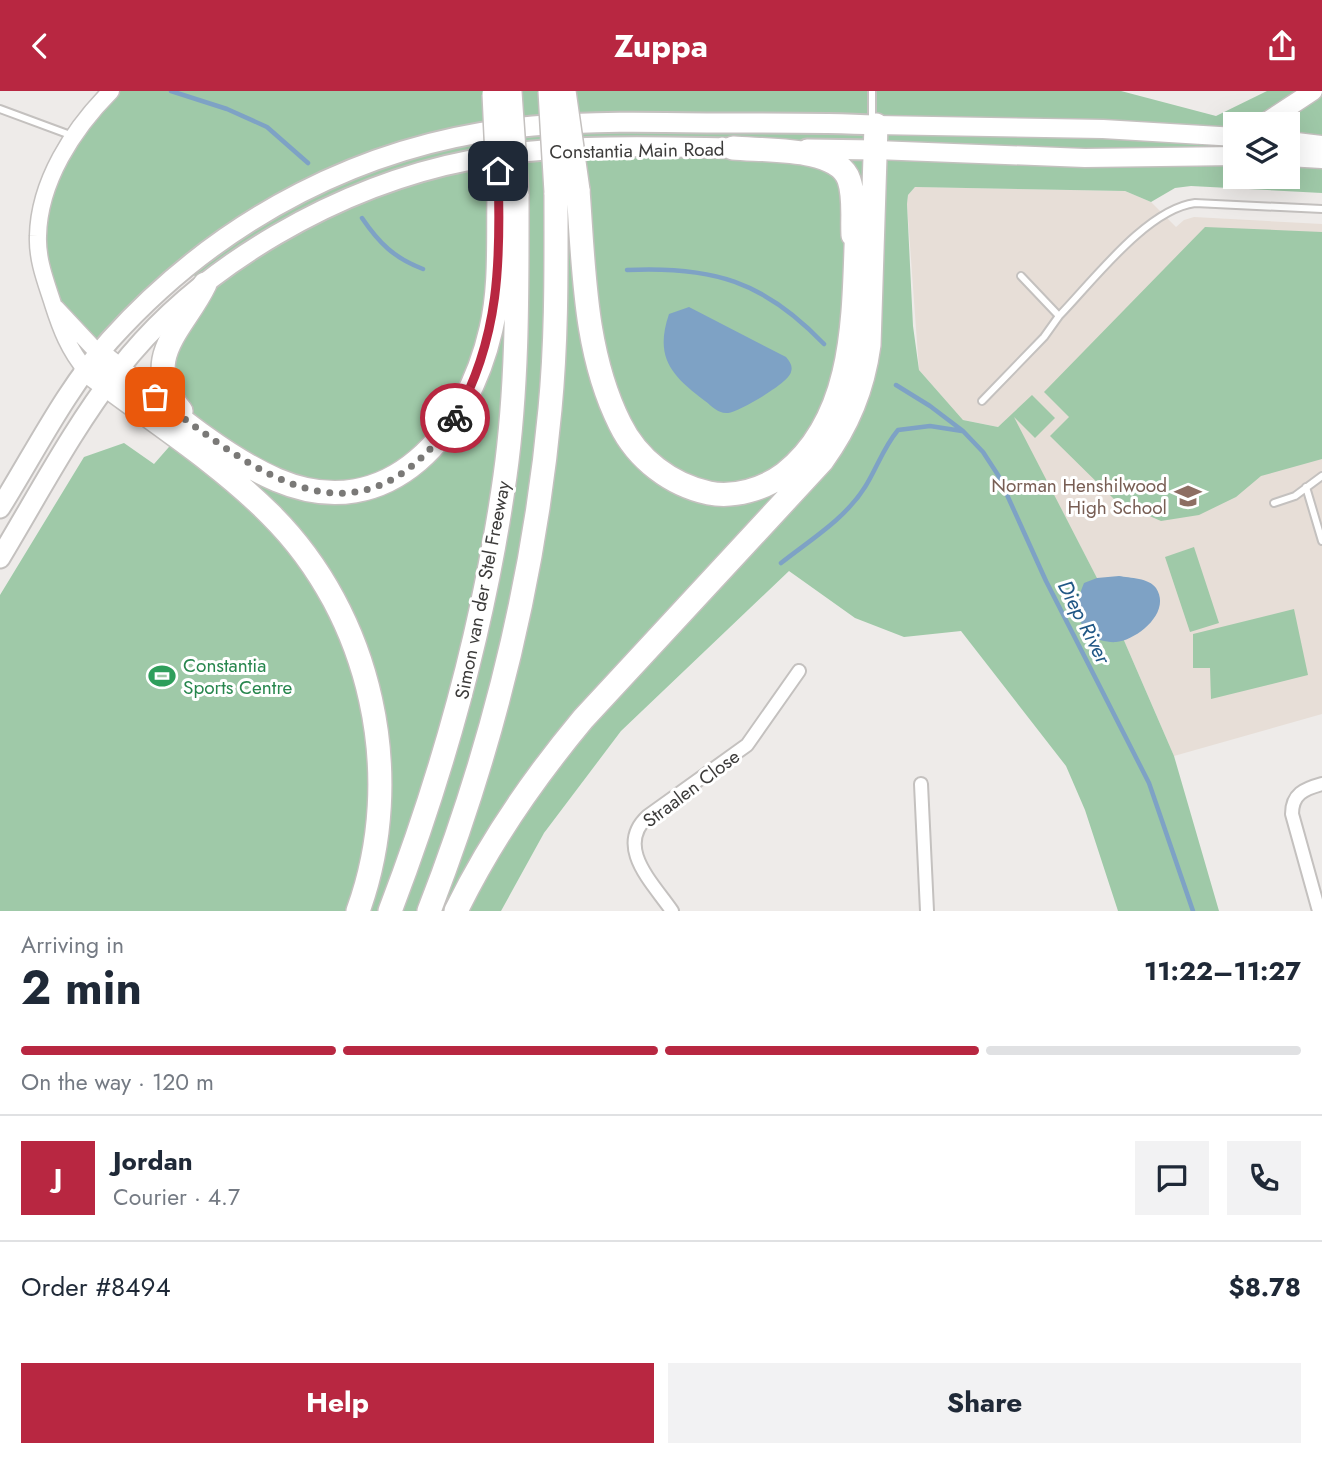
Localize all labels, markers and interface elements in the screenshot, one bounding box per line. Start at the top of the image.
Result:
text: Zuppa [614,23,708,69]
icon: back [21,27,59,65]
icon: share [1263,27,1301,65]
map controls [1223,112,1300,189]
button: layers [1223,112,1300,189]
street label: Constantia Main Road [549,135,725,166]
pin [468,141,528,201]
icon: home [479,152,517,190]
pin [125,367,185,427]
icon: bag [136,378,174,416]
courier [420,383,490,453]
icon: bike [436,399,474,437]
place label: Norman Henshilwood High School [991,472,1167,521]
street label: Simon van der Stel Freeway [448,478,517,702]
school or university icon: Norman Henshilwood High School [1173,481,1203,511]
water label: Diep River [1050,575,1118,670]
place label: Constantia Sports Centre [183,652,293,701]
sports icon: Constantia Sports Centre [147,661,177,691]
street label: Straalen Close [637,743,745,834]
text: Arriving in [21,928,124,962]
text: 11:22–11:27 [1144,952,1301,990]
text: 2 min [21,955,142,1021]
text: On the way · 120 m [21,1065,214,1099]
button: chat [1135,1141,1209,1215]
button: phone [1227,1141,1301,1215]
text: Jordan [113,1142,193,1180]
text: J [54,1159,62,1197]
text: Courier · 4.7 [113,1180,240,1214]
text: Order #8494 [21,1268,171,1306]
text: $8.78 [1229,1268,1301,1306]
button: Help [21,1363,654,1443]
button: Share [668,1363,1301,1443]

